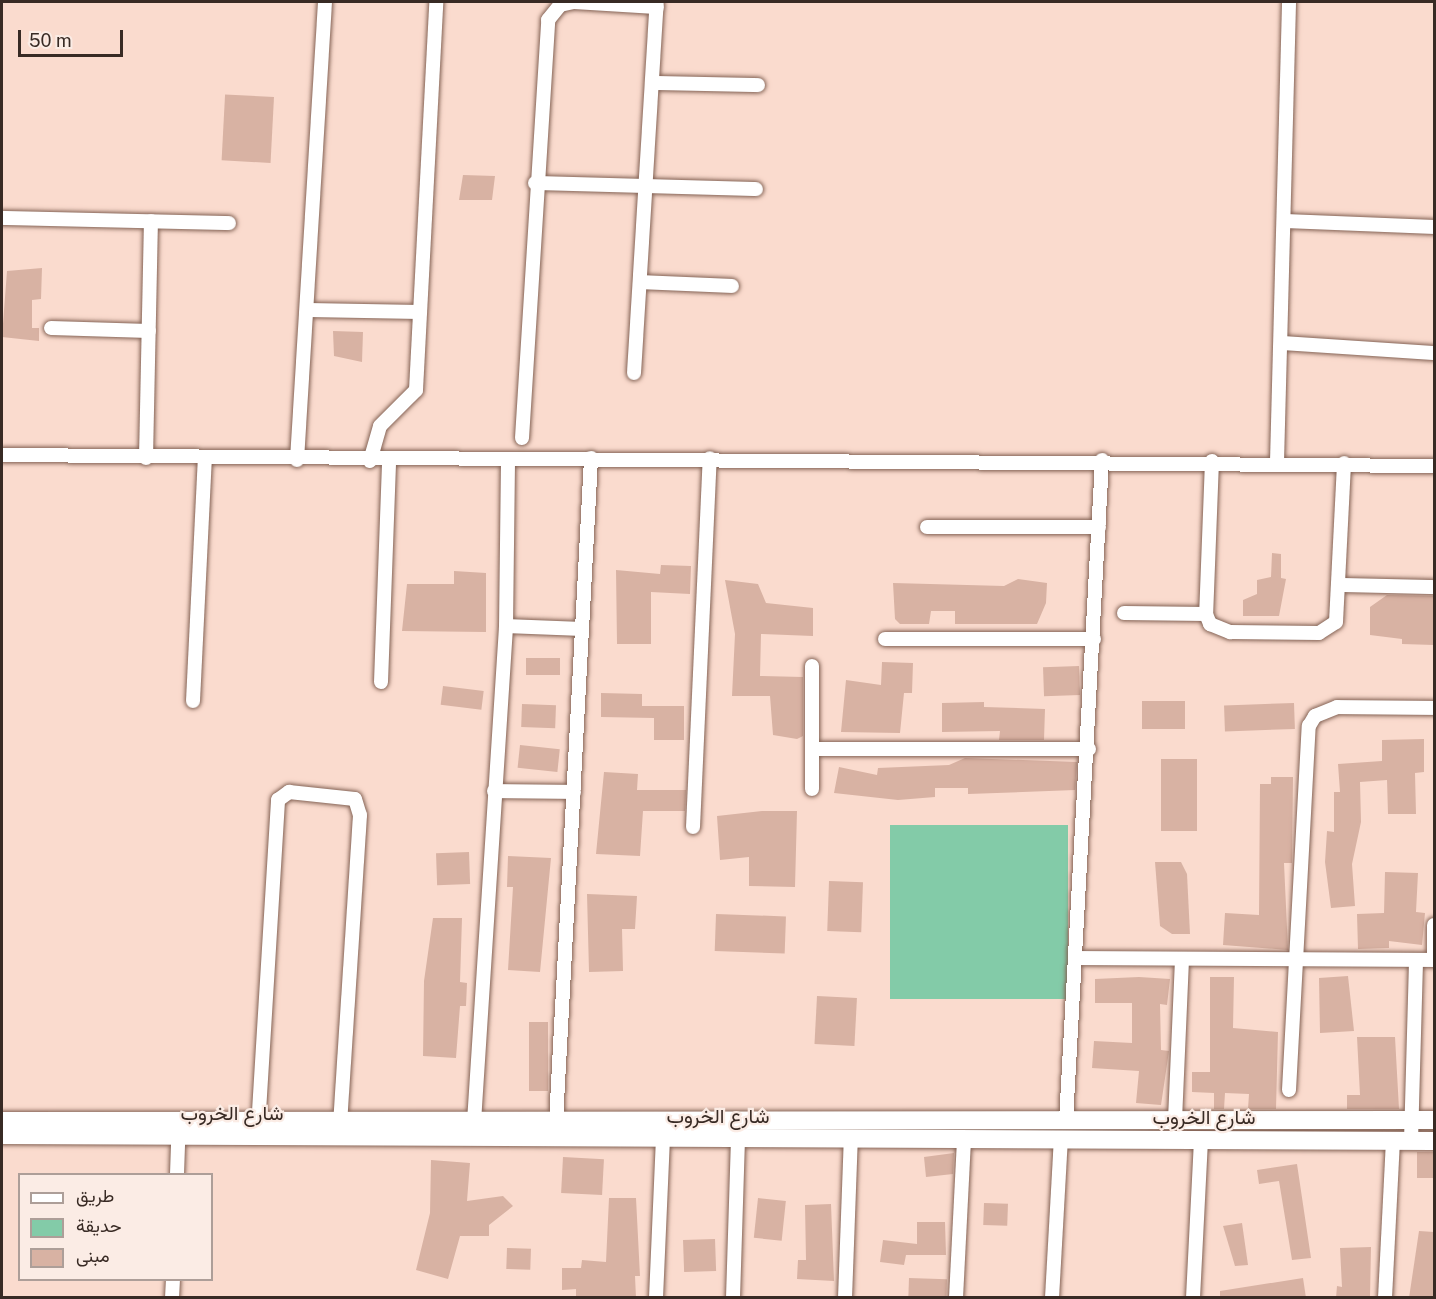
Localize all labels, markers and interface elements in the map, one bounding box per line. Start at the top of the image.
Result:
scale bar [21,18,126,56]
text: 50 m [29,30,72,51]
street label: شارع الخروب [181,1101,283,1125]
street label: شارع الخروب [667,1104,769,1128]
street label: شارع الخروب [1153,1105,1255,1129]
legend [18,1173,213,1281]
text: طريق [76,1185,114,1206]
text: حديقة [76,1215,122,1236]
text: مبنى [76,1245,110,1266]

